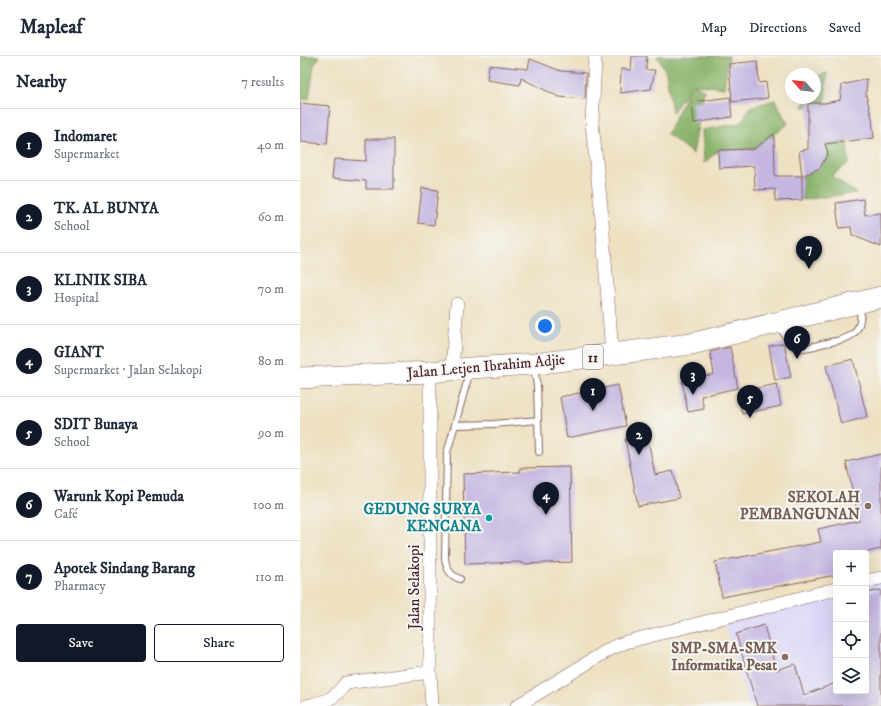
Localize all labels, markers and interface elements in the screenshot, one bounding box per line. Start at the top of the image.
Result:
text: Mapleaf [20,16,83,39]
text: Map [701,19,727,37]
text: Directions [749,19,807,37]
text: Saved [829,19,861,37]
north arrow [785,68,821,104]
text: Nearby [16,71,66,93]
text: 7 results [241,74,284,90]
text: Indomaret [54,127,117,146]
text: 1 [27,137,31,153]
text: 40 m [257,137,284,153]
text: Supermarket [54,146,120,162]
text: TK. AL BUNYA [54,199,159,218]
text: 2 [26,209,32,225]
text: 60 m [258,209,284,225]
text: School [54,218,90,234]
pin: 7 [796,236,822,269]
text: KLINIK SIBA [54,271,147,290]
text: 3 [27,281,31,297]
text: 70 m [258,281,284,297]
text: Hospital [54,290,99,306]
your location [535,316,555,336]
pin: 6 [784,326,810,359]
text: GIANT [54,343,104,362]
road number: 11 [583,345,603,369]
street label: Jalan Letjen Ibrahim Adjie [404,350,566,383]
text: 4 [25,353,33,369]
text: 80 m [258,353,284,369]
text: Supermarket · Jalan Selakopi [54,362,202,378]
pin: 3 [680,362,706,395]
pin: 1 [580,378,606,411]
pin: 5 [737,385,763,418]
text: SDIT Bunaya [54,415,138,434]
pin: 2 [626,422,652,455]
text: 5 [26,425,32,441]
text: 90 m [258,425,284,441]
text: School [54,434,90,450]
pin: 4 [533,482,559,515]
text: Warunk Kopi Pemuda [54,487,184,506]
place label: SEKOLAH PEMBANGUNAN [740,488,861,524]
text: 6 [26,497,32,513]
text: 100 m [253,497,284,513]
place label: GEDUNG SURYA KENCANA [363,500,481,536]
marker: SEKOLAH PEMBANGUNAN [863,501,873,511]
text: Café [54,506,78,522]
marker: GEDUNG SURYA KENCANA [484,513,494,523]
street label: Jalan Selakopi [405,544,424,631]
map controls [833,550,869,694]
button: + [833,550,869,586]
text: Apotek Sindang Barang [54,559,195,578]
text: 7 [26,569,32,585]
text: 110 m [255,569,284,585]
text: Pharmacy [54,578,106,594]
button: − [833,586,869,622]
button: locate [833,622,869,658]
button: Save [16,624,146,662]
button: Share [154,624,284,662]
place label: SMP-SMA-SMK Informatika Pesat [671,639,777,675]
marker: SMP-SMA-SMK Informatika Pesat [780,652,790,662]
button: layers [833,658,869,694]

